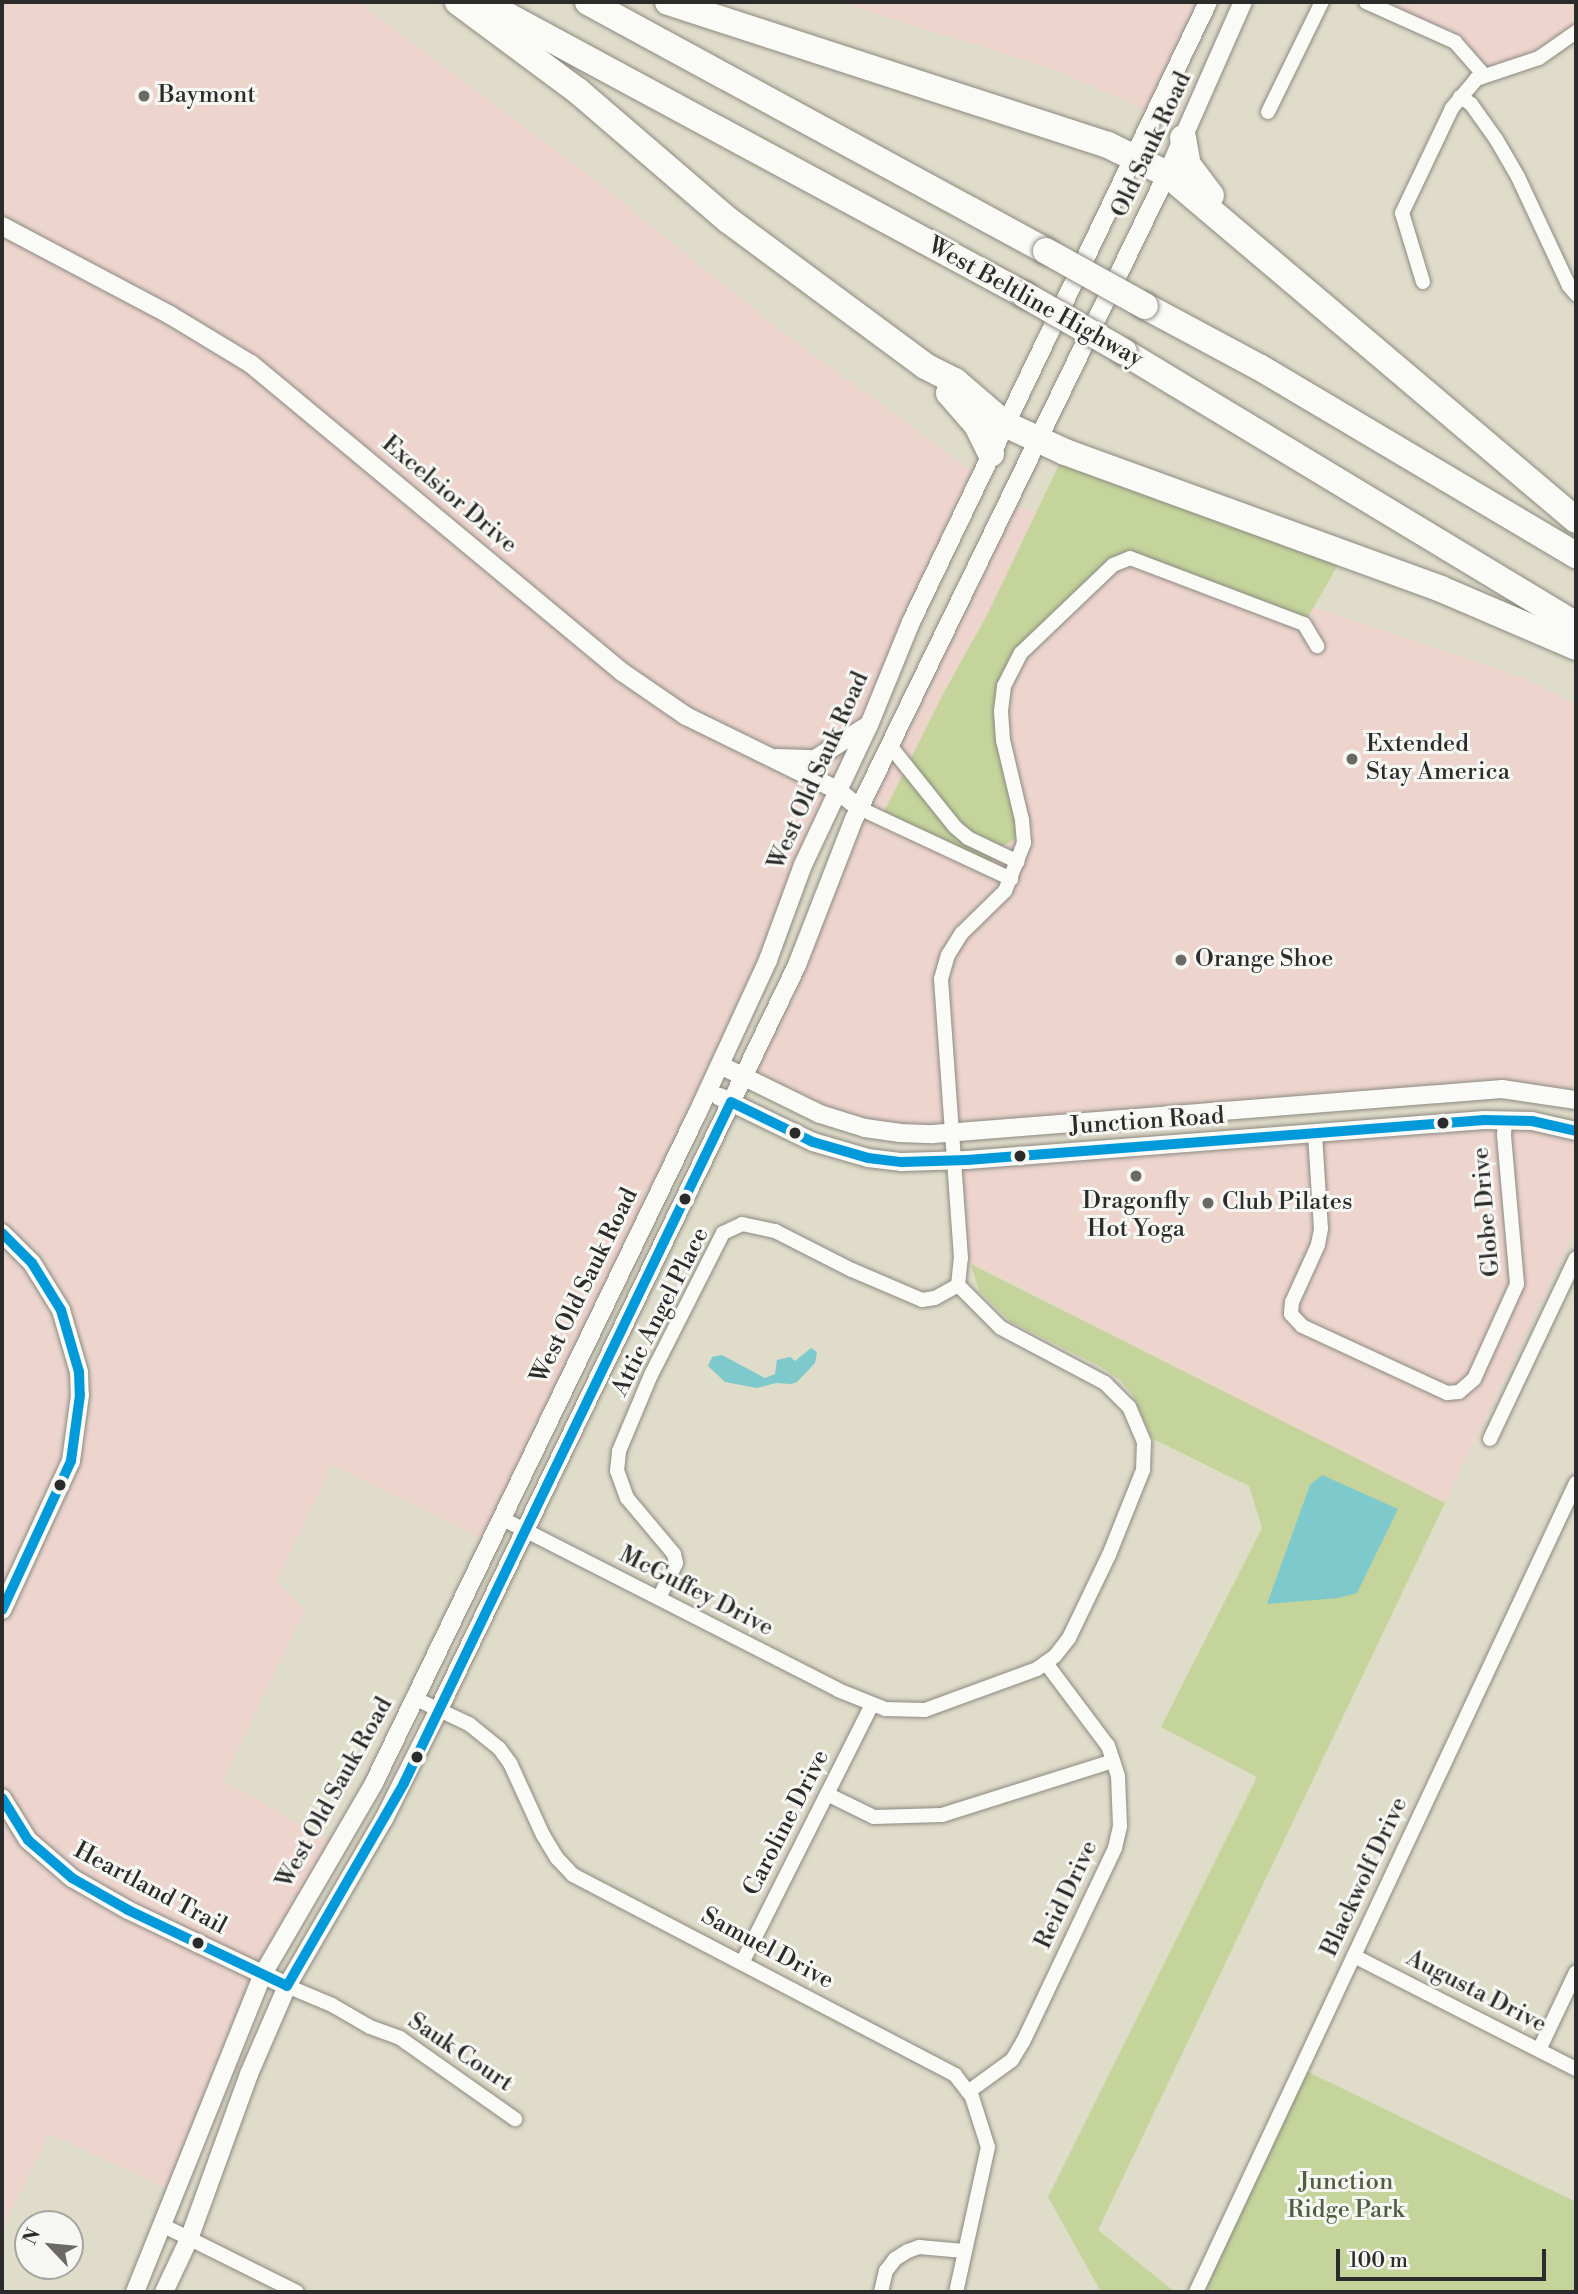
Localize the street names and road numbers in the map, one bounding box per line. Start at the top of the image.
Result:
street label: Old Sauk Road [1106,68,1198,222]
street label: West Beltline Highway [922,232,1148,374]
street label: Excelsior Drive [375,430,523,560]
street label: West Old Sauk Road [762,668,876,874]
street label: Junction Road [1069,1102,1225,1142]
street label: Globe Drive [1467,1146,1507,1278]
street label: West Old Sauk Road [525,1184,645,1388]
street label: Attic Angel Place [606,1223,716,1401]
street label: McGuffey Drive [614,1541,778,1643]
street label: West Old Sauk Road [271,1693,399,1893]
street label: Caroline Drive [738,1745,836,1901]
street label: Blackwolf Drive [1316,1793,1414,1961]
street label: Reid Drive [1029,1836,1105,1954]
street label: Heartland Trail [69,1837,231,1941]
street label: Samuel Drive [696,1902,838,1996]
street label: Augusta Drive [1401,1944,1551,2040]
street label: Sauk Court [402,2007,518,2099]

